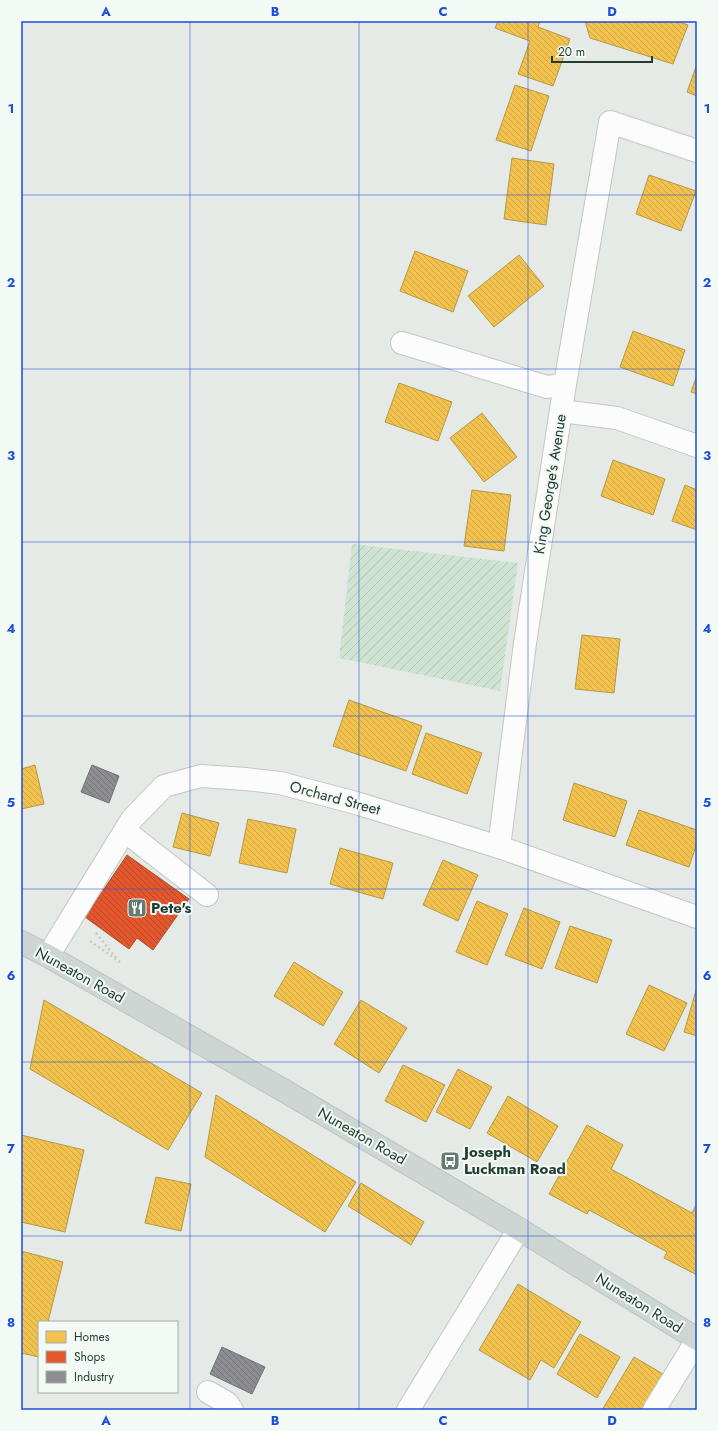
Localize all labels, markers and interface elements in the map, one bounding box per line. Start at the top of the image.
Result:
text: A [100,2,111,21]
text: B [271,2,280,21]
text: C [438,2,448,21]
text: D [607,2,617,21]
scale bar [552,38,652,64]
text: 20 m [558,43,585,61]
text: 1 [8,99,14,118]
text: 1 [704,99,710,118]
text: 2 [7,273,15,292]
text: 2 [703,273,711,292]
street label: King George's Avenue [528,412,572,556]
text: 3 [7,446,15,465]
text: 3 [703,446,711,465]
text: 4 [6,619,16,638]
text: 4 [702,619,712,638]
street label: Orchard Street [287,775,383,821]
text: 5 [7,793,15,812]
text: 5 [703,793,711,812]
restaurant icon: Pete's [126,897,148,919]
place label: Pete's [151,897,192,919]
street label: Nuneaton Road [31,941,129,1009]
text: 6 [7,966,16,985]
text: 6 [703,966,712,985]
street label: Nuneaton Road [314,1102,410,1170]
text: 7 [7,1139,15,1158]
text: 7 [703,1139,711,1158]
place label: Joseph Luckman Road [461,1141,566,1180]
bus stop icon: Joseph Luckman Road [439,1150,461,1172]
street label: Nuneaton Road [591,1267,687,1339]
text: 8 [7,1313,15,1332]
text: 8 [703,1313,711,1332]
legend [38,1321,178,1393]
text: Homes [74,1328,110,1346]
text: Shops [74,1348,105,1366]
text: Industry [74,1368,115,1386]
text: A [100,1411,111,1430]
text: B [271,1411,280,1430]
text: C [438,1411,448,1430]
text: D [607,1411,617,1430]

